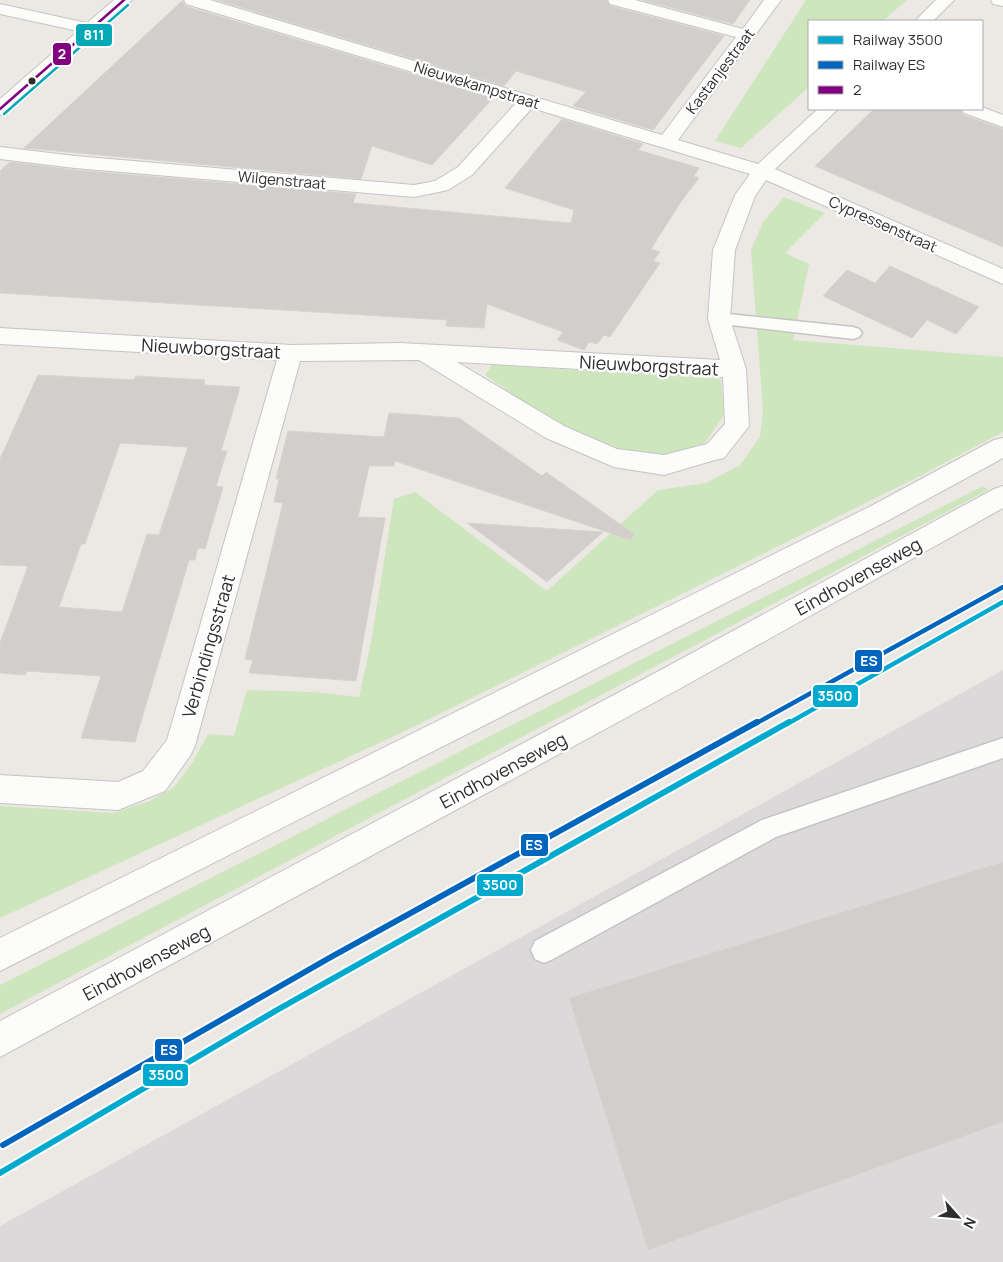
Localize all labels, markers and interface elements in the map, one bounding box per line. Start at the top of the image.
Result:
legend [808,20,983,110]
line badge: 811 [75,23,113,47]
street label: Kastanjestraat [681,24,759,118]
text: 811 [84,25,104,44]
text: Railway 3500 [853,29,943,50]
line badge: 2 [52,42,72,66]
text: 2 [58,44,66,63]
text: Railway ES [853,54,925,75]
street label: Nieuwekampstraat [412,56,542,114]
unlabelled marker [27,76,37,86]
text: 2 [853,79,862,100]
street label: Wilgenstraat [237,166,327,194]
street label: Cypressenstraat [826,191,940,257]
street label: Nieuwborgstraat [141,332,281,364]
street label: Nieuwborgstraat [579,349,719,381]
street label: Eindhovenseweg [791,531,925,621]
street label: Verbindingsstraat [176,572,240,720]
line badge: ES [854,649,883,673]
text: ES [860,651,878,670]
line badge: 3500 [812,684,859,708]
text: 3500 [818,686,852,705]
street label: Eindhovenseweg [435,726,571,814]
line badge: ES [520,833,549,857]
text: ES [525,835,543,854]
line badge: 3500 [476,873,524,897]
text: 3500 [483,875,517,894]
street label: Eindhovenseweg [78,918,214,1006]
line badge: ES [154,1038,183,1062]
text: ES [160,1040,178,1059]
line badge: 3500 [142,1063,189,1087]
text: 3500 [149,1065,183,1084]
north arrow [933,1192,983,1242]
text: N [959,1214,981,1232]

